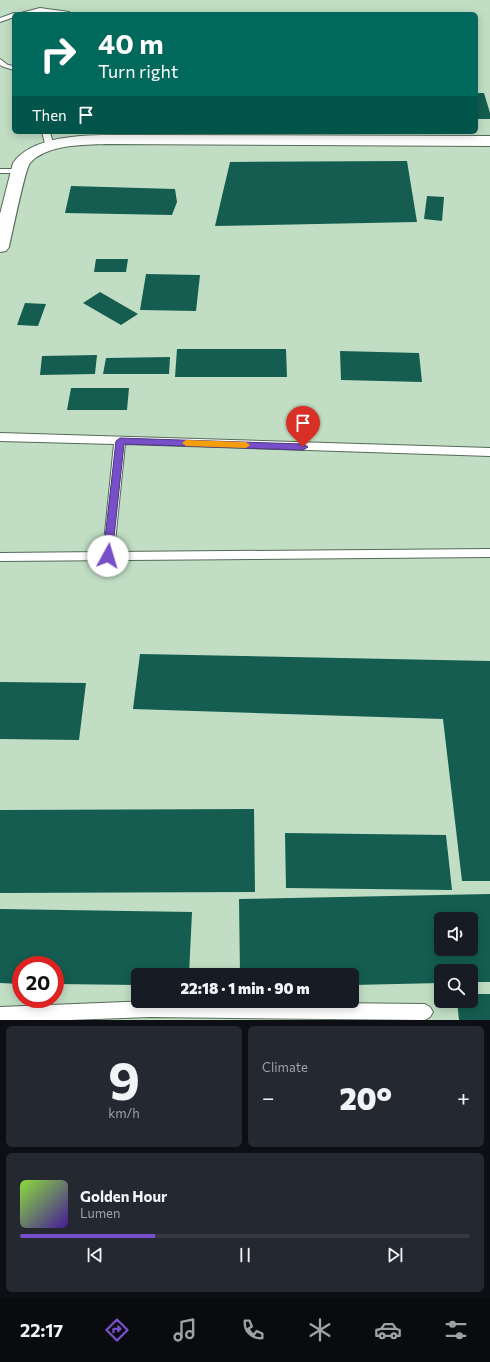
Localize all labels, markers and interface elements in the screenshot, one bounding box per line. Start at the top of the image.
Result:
text: 40 m [98,26,164,60]
icon: right [32,28,84,80]
text: Turn right [98,60,178,82]
icon: arrive [75,104,97,126]
text: Then [32,106,67,124]
pin [286,406,320,447]
icon: arrive [292,412,314,434]
position arrow [87,535,129,577]
map controls [434,912,478,1008]
button: sound [434,912,478,956]
speed limit sign: 20 [12,956,64,1008]
button: search [434,964,478,1008]
text: 22:18 · 1 min · 90 m [180,979,310,997]
text: 9 [108,1047,140,1111]
text: Climate [262,1059,308,1075]
text: 20° [339,1079,392,1116]
text: − [262,1084,275,1111]
text: + [457,1084,470,1111]
text: km/h [108,1105,140,1121]
text: Golden Hour [80,1187,167,1205]
text: Lumen [80,1205,120,1221]
icon: previous [84,1244,106,1266]
icon: pause [234,1244,256,1266]
icon: next [384,1244,406,1266]
icon: directions [103,1316,131,1344]
icon: music [171,1316,199,1344]
icon: phone [239,1316,267,1344]
icon: climate [306,1316,334,1344]
icon: car [374,1316,402,1344]
icon: filters [442,1316,470,1344]
text: 22:17 [20,1319,63,1341]

